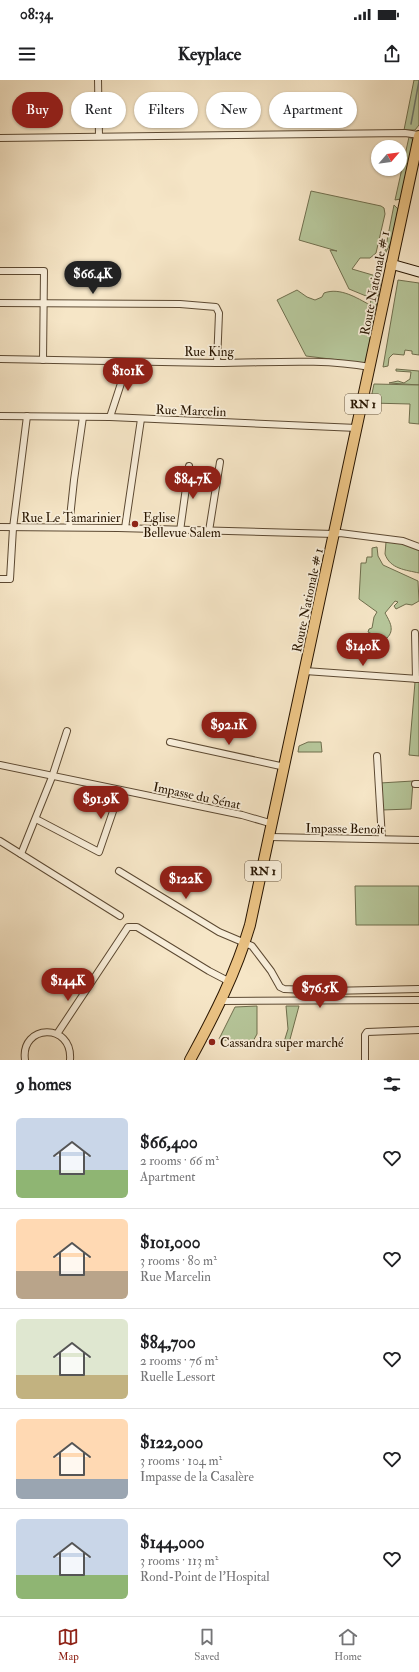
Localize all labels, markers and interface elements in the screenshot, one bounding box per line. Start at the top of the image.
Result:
text: 08:34 [20,5,52,24]
icon: menu [16,43,38,65]
text: Keyplace [178,43,241,66]
icon: share [381,43,403,65]
chip: Buy [12,92,63,128]
chip: Rent [71,92,126,128]
chip: Filters [134,92,198,128]
chip: New [206,92,261,128]
chip: Apartment [269,92,357,128]
north arrow [371,140,407,176]
map controls [371,140,407,176]
street label: Route Nationale # 1 [357,229,393,337]
pin: $66.4K [60,261,126,295]
text: $66.4K [73,266,113,282]
street label: Rue King [184,344,234,360]
pin: $101K [100,358,156,392]
text: $101K [112,363,144,379]
road number: RN 1 [345,394,381,414]
street label: Rue Marcelin [155,402,227,420]
pin: $84.7K [160,466,226,500]
text: $84.7K [174,471,212,487]
street label: Rue Le Tamarinier [21,510,121,526]
place label: Eglise Bellevue Salem [143,510,221,541]
marker: Eglise Bellevue Salem [130,519,140,529]
street label: Route Nationale # 1 [289,546,327,654]
pin: $140K [335,633,391,667]
text: $140K [346,638,380,654]
pin: $92.1K [196,712,262,746]
text: $92.1K [211,717,247,733]
street label: Impasse du Sénat [151,779,242,814]
pin: $91.9K [68,786,134,820]
text: $91.9K [83,791,119,807]
street label: Impasse Benoît [305,820,384,839]
road number: RN 1 [245,861,281,881]
pin: $122K [158,866,214,900]
text: $122K [169,871,203,887]
pin: $144K [40,968,96,1002]
text: $144K [50,973,86,989]
pin: $76.5K [287,975,353,1009]
text: $76.5K [302,980,339,996]
place label: Cassandra super marché [220,1035,344,1052]
marker: Cassandra super marché [207,1037,217,1047]
icon: filters [381,1073,403,1095]
text: 9 homes [16,1074,71,1095]
text: $66,400 [140,1132,198,1153]
icon: home [48,1134,96,1182]
icon: heart [381,1147,403,1169]
text: 2 rooms · 66 m² [140,1153,219,1169]
text: Apartment [140,1169,196,1185]
text: $101,000 [140,1232,200,1253]
icon: home [48,1235,96,1283]
icon: heart [381,1248,403,1270]
text: 3 rooms · 80 m² [140,1253,217,1269]
text: Rue Marcelin [140,1269,211,1285]
text: $84,700 [140,1332,196,1353]
icon: home [48,1335,96,1383]
icon: heart [381,1348,403,1370]
text: 2 rooms · 76 m² [140,1353,218,1369]
text: Ruelle Lessort [140,1369,215,1385]
text: $122,000 [140,1432,203,1453]
icon: home [48,1435,96,1483]
icon: heart [381,1448,403,1470]
text: 3 rooms · 104 m² [140,1453,222,1469]
text: Impasse de la Casalère [140,1469,254,1485]
text: $144,000 [140,1532,205,1553]
icon: home [48,1535,96,1583]
icon: heart [381,1548,403,1570]
text: 3 rooms · 113 m² [140,1553,218,1569]
text: Rond-Point de l'Hospital [140,1569,270,1585]
tab: Map [57,1626,79,1663]
tab: Saved [194,1626,219,1663]
tab: Home [334,1626,362,1663]

